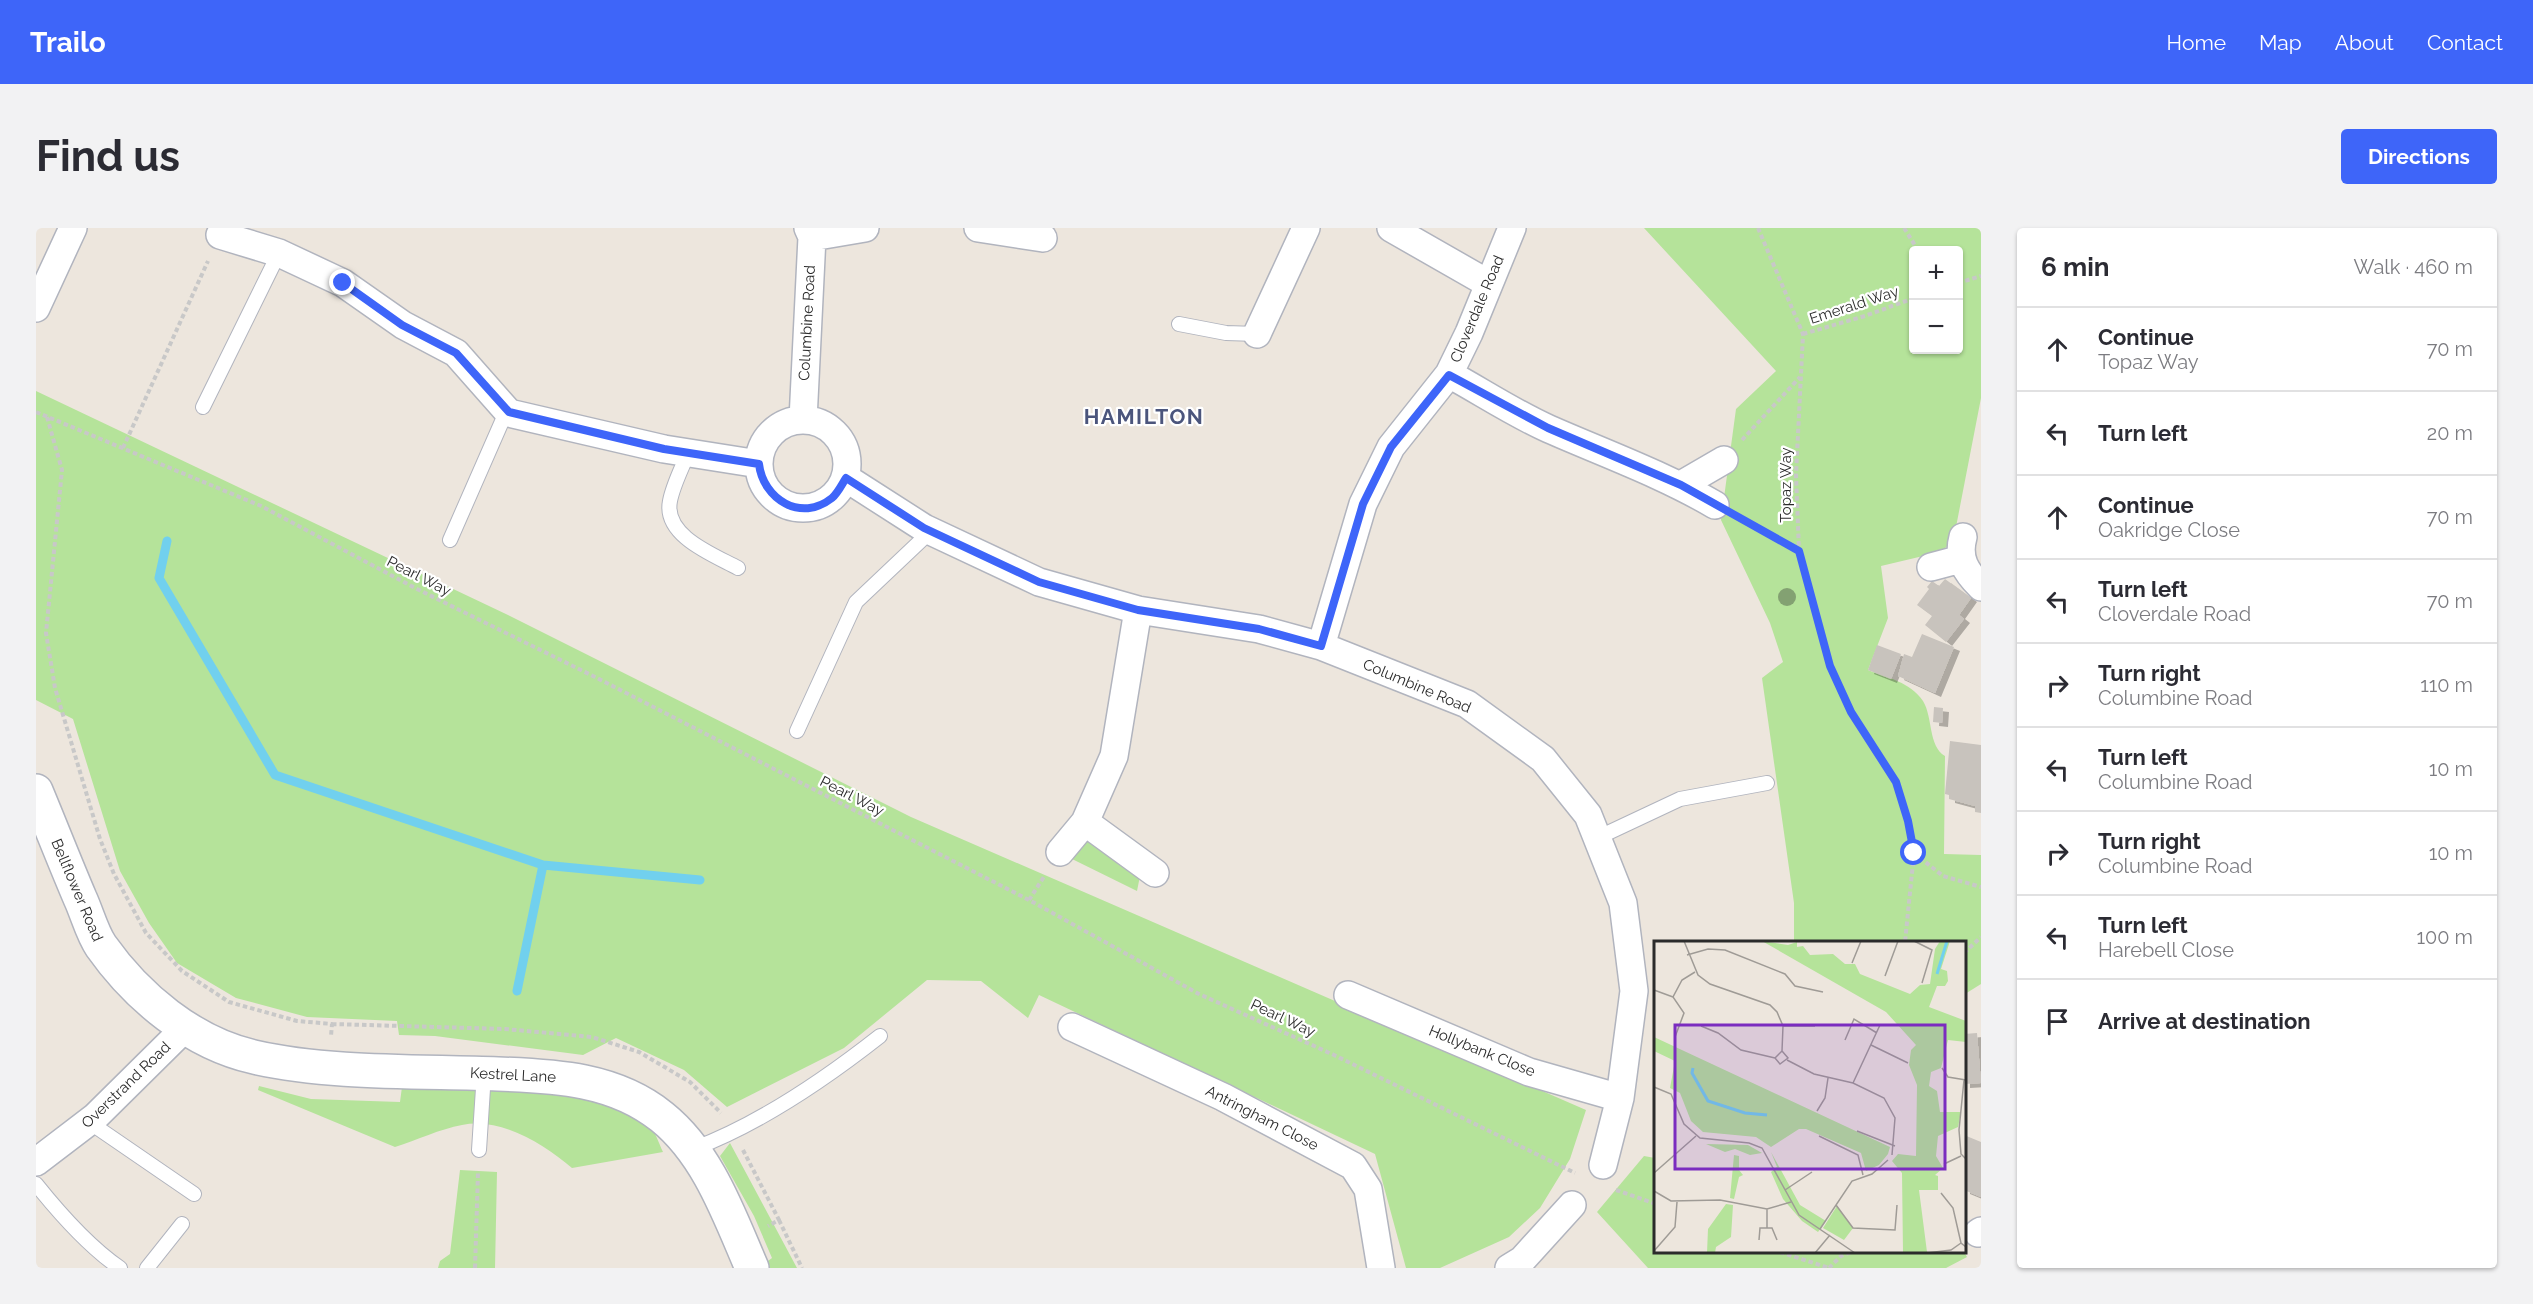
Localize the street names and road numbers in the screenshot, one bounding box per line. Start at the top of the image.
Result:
street label: Cloverdale Road [1446,253,1508,365]
street label: Columbine Road [795,265,819,381]
street label: Emerald Way [1807,282,1901,328]
street label: Topaz Way [1777,447,1795,523]
street label: Pearl Way [384,552,454,600]
street label: Columbine Road [1360,655,1474,717]
street label: Pearl Way [817,772,887,820]
street label: Bellflower Road [47,836,107,944]
street label: Pearl Way [1248,995,1318,1041]
street label: Hollybank Close [1426,1021,1538,1081]
street label: Overstrand Road [78,1038,174,1132]
street label: Kestrel Lane [470,1064,557,1086]
street label: Antringham Close [1203,1082,1322,1154]

